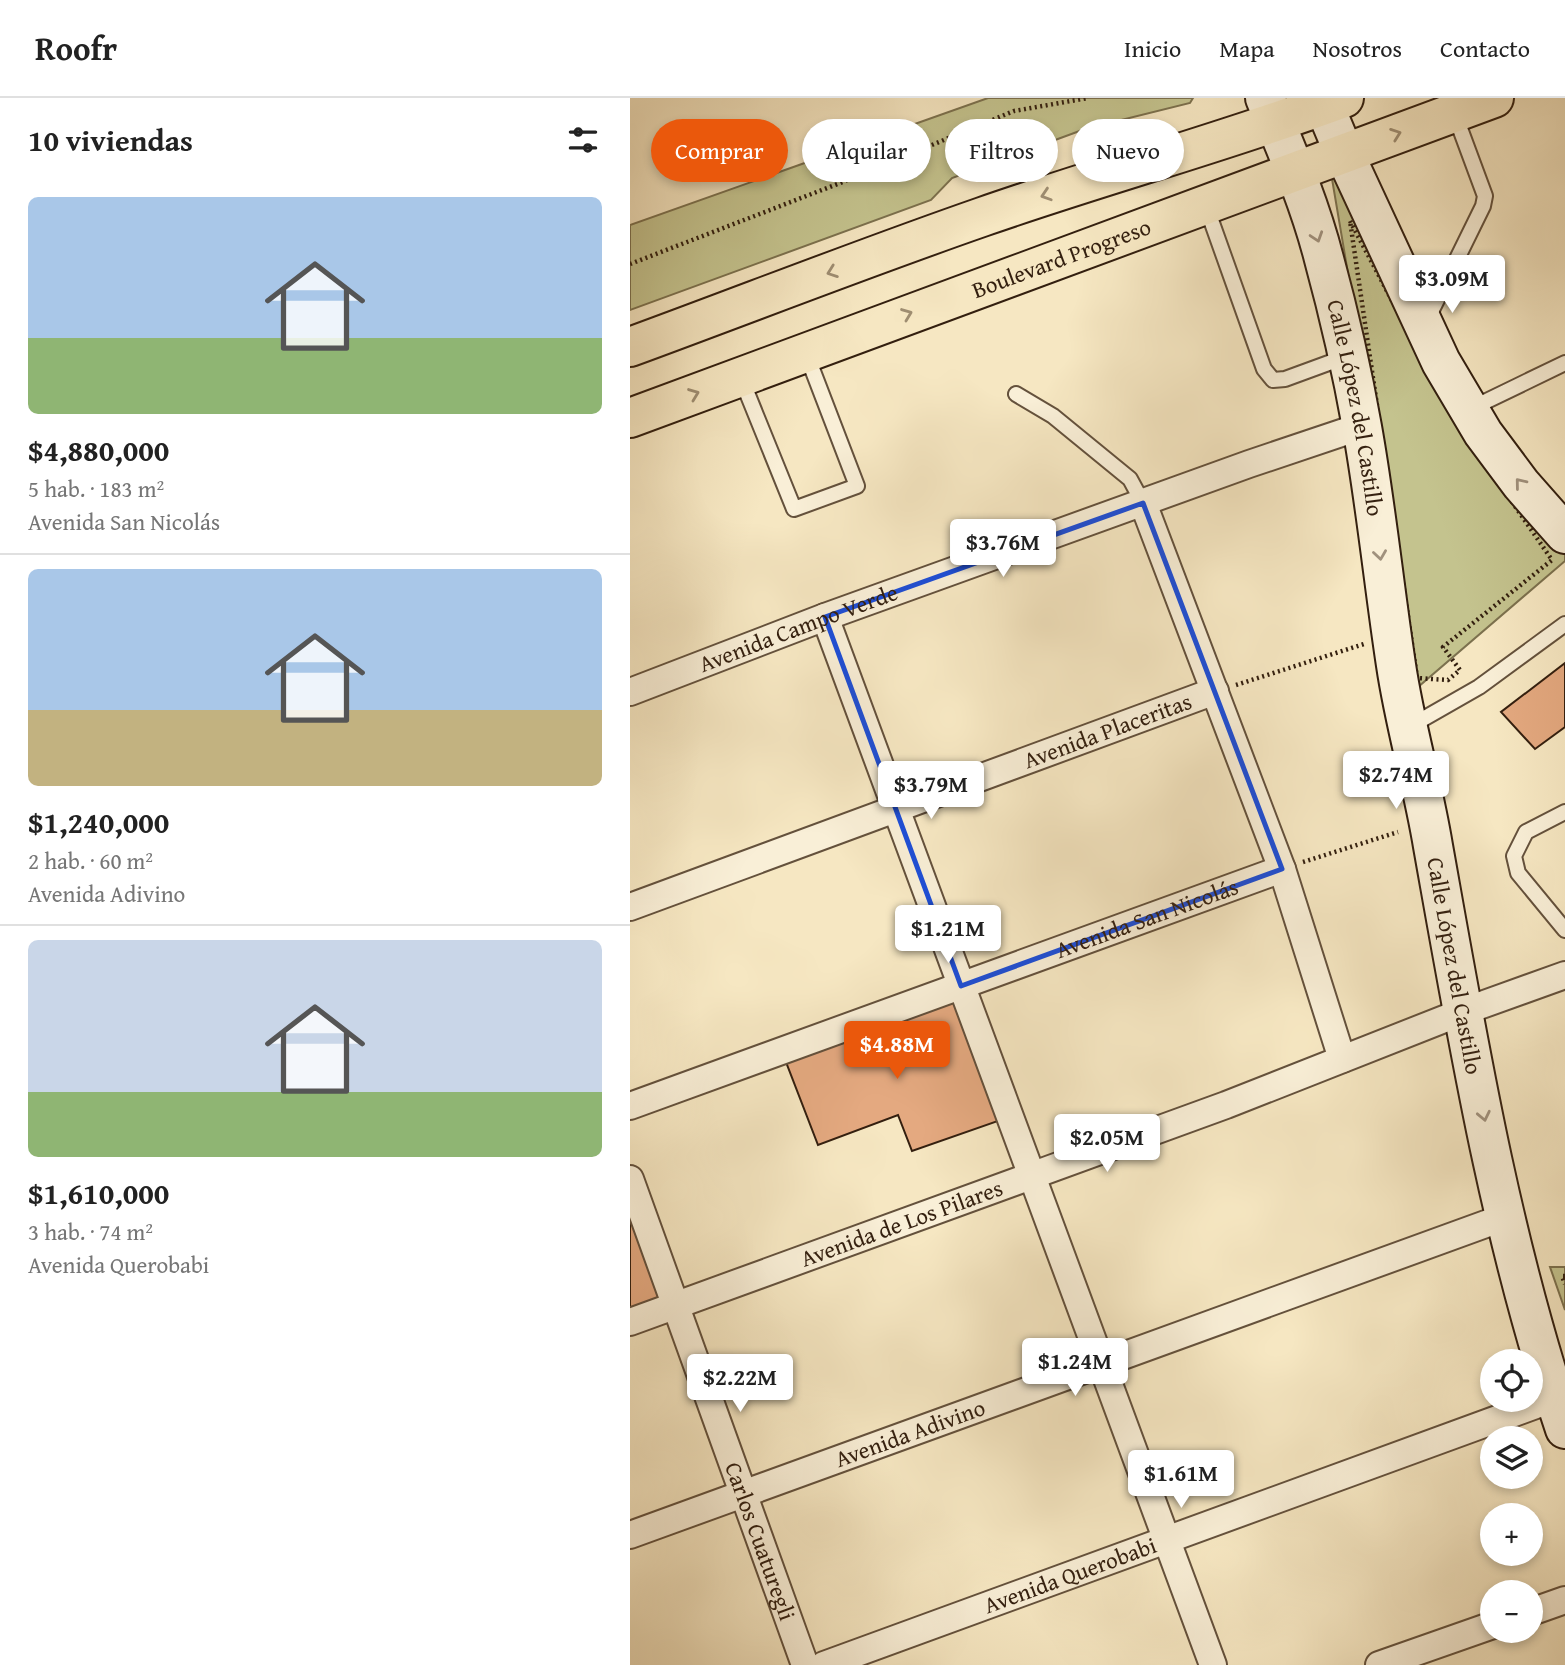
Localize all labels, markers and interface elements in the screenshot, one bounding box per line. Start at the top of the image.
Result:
text: Roofr [35,24,117,72]
text: Inicio [1124,31,1181,66]
text: Mapa [1219,31,1275,66]
text: Nosotros [1313,31,1402,66]
text: Contacto [1440,31,1530,66]
text: 10 viviendas [28,118,193,162]
chip: Comprar [651,119,788,182]
chip: Alquilar [802,119,931,182]
chip: Filtros [945,119,1058,182]
chip: Nuevo [1072,119,1184,182]
icon: filters [564,121,602,159]
one-way arrow [1390,128,1402,142]
one-way arrow [1040,187,1053,201]
street label: Boulevard Progreso [967,210,1155,306]
one-way arrow [1309,230,1323,242]
icon: home [252,243,378,369]
pin: $3.09M [1395,256,1509,315]
text: $3.09M [1415,261,1489,294]
one-way arrow [827,264,839,278]
street label: Calle López del Castillo [1319,296,1393,518]
one-way arrow [900,309,912,323]
one-way arrow [687,389,699,403]
text: $4,880,000 [28,428,169,472]
text: 5 hab. · 183 m² [28,472,164,505]
one-way arrow [1516,478,1529,490]
text: Avenida San Nicolás [28,505,220,538]
pin: $3.76M [946,519,1060,579]
text: $3.76M [966,525,1040,558]
one-way arrow [1373,550,1388,561]
street label: Avenida Campo Verde [694,575,902,680]
icon: home [252,615,378,741]
street label: Avenida Placeritas [1019,684,1196,776]
pin: $2.74M [1339,752,1453,811]
text: $2.74M [1359,757,1433,790]
pin: $3.79M [874,762,988,821]
text: $3.79M [894,767,968,800]
text: $1,240,000 [28,800,169,844]
text: 2 hab. · 60 m² [28,844,153,877]
street label: Calle López del Castillo [1419,855,1491,1077]
street label: Avenida San Nicolás [1051,869,1243,966]
text: Avenida Adivino [28,877,185,910]
pin: $1.21M [891,906,1005,965]
text: $1.21M [911,911,985,944]
icon: home [252,986,378,1112]
pin: $4.88M [840,1021,954,1081]
text: $4.88M [860,1027,934,1060]
one-way arrow [1475,1110,1490,1122]
pin: $2.05M [1050,1114,1164,1174]
text: $2.05M [1070,1120,1144,1153]
text: $1,610,000 [28,1171,169,1215]
street label: Avenida de Los Pilares [796,1171,1007,1275]
text: 3 hab. · 74 m² [28,1215,153,1248]
text: Avenida Querobabi [28,1248,209,1281]
pin: $1.24M [1018,1338,1132,1398]
text: $1.24M [1038,1344,1112,1377]
map controls [1480,1349,1543,1643]
button: locate [1480,1349,1543,1412]
pin: $2.22M [683,1354,797,1414]
text: $2.22M [703,1360,777,1393]
street label: Avenida Adivino [830,1390,990,1475]
button: layers [1480,1426,1543,1489]
pin: $1.61M [1124,1450,1238,1510]
text: $1.61M [1144,1456,1218,1489]
street label: Carlos Cuaturegli [717,1457,805,1625]
button: + [1480,1503,1543,1566]
street label: Avenida Querobabi [979,1528,1161,1621]
button: − [1480,1580,1543,1643]

